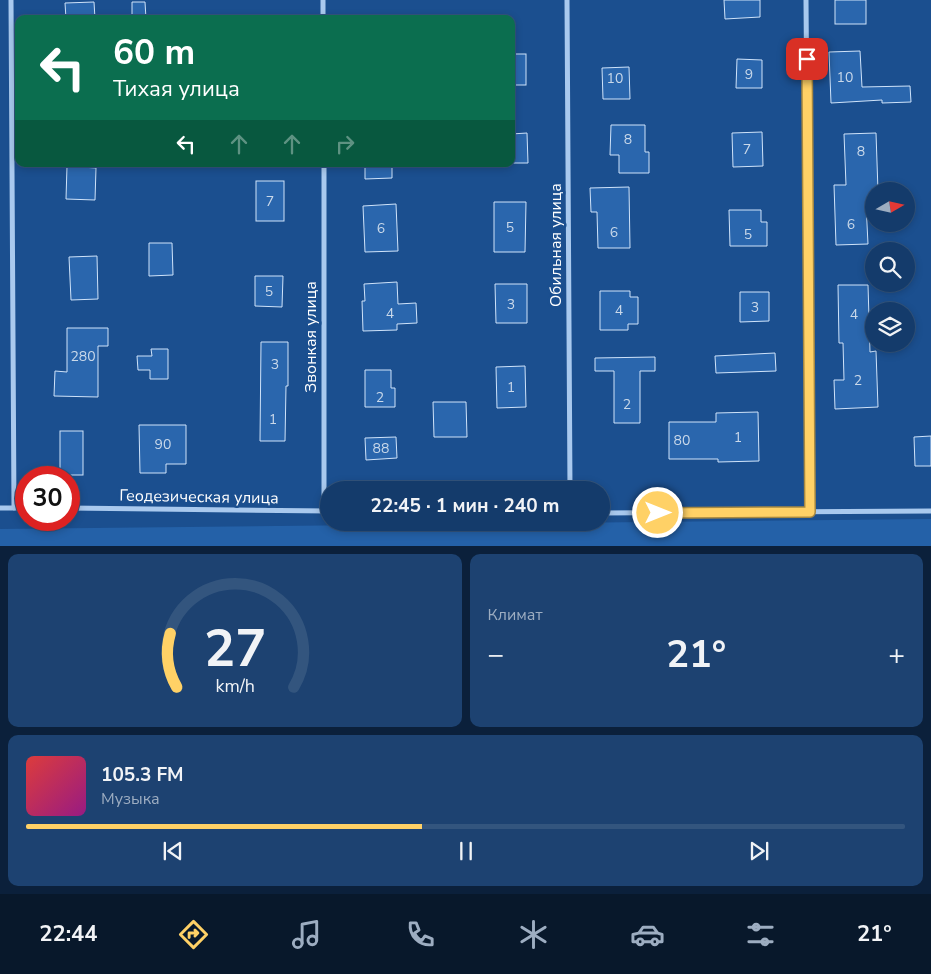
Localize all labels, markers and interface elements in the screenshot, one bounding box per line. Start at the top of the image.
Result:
text: 60 m [113,29,195,76]
icon: left [30,35,95,100]
pin [786,38,828,80]
icon: arrive [793,45,821,73]
house number: 9 [745,65,753,84]
house number: 10 [837,68,853,87]
house number: 10 [607,69,623,88]
text: Тихая улица [113,74,240,104]
icon: left [172,130,200,158]
icon: ahead [225,130,253,158]
icon: ahead [278,130,306,158]
icon: right [331,130,359,158]
house number: 8 [624,130,632,149]
house number: 7 [743,140,751,159]
house number: 8 [857,142,865,161]
north arrow [865,182,915,232]
map controls [865,182,915,352]
street label: Обильная улица [545,183,567,307]
house number: 7 [266,192,274,211]
house number: 6 [847,215,855,234]
house number: 5 [506,218,514,237]
house number: 6 [377,219,385,238]
house number: 6 [610,223,618,242]
house number: 5 [744,225,752,244]
button: search [865,242,915,292]
street label: Звонкая улица [300,281,322,393]
house number: 5 [265,282,273,301]
house number: 3 [507,295,515,314]
house number: 3 [751,298,759,317]
house number: 4 [615,301,623,320]
button: layers [865,302,915,352]
house number: 4 [386,304,394,323]
house number: 4 [850,305,858,324]
house number: 280 [70,347,96,366]
house number: 3 [271,355,279,374]
house number: 2 [854,371,862,390]
house number: 1 [507,378,515,397]
house number: 2 [376,388,384,407]
house number: 2 [623,395,631,414]
house number: 1 [269,410,277,429]
house number: 1 [734,428,742,447]
house number: 80 [674,431,690,450]
house number: 90 [155,435,171,454]
house number: 88 [373,439,389,458]
speed limit sign: 30 [15,466,80,531]
street label: Геодезическая улица [119,485,279,509]
position arrow [631,486,683,538]
text: 22:45 · 1 мин · 240 m [371,493,559,519]
text: Климат [488,604,543,626]
text: 27 [204,613,266,684]
text: 21° [666,629,726,680]
text: − [488,636,504,674]
text: + [888,636,905,674]
text: km/h [215,674,254,698]
text: 105.3 FM [101,762,184,788]
text: Музыка [101,788,160,810]
icon: previous [159,837,187,865]
icon: pause [452,837,480,865]
icon: next [745,837,773,865]
icon: directions [176,917,211,952]
icon: music [289,917,324,952]
icon: phone [403,917,438,952]
icon: climate [516,917,551,952]
icon: car [630,917,665,952]
icon: filters [743,917,778,952]
text: 22:44 [39,919,98,949]
text: 21° [857,919,892,949]

